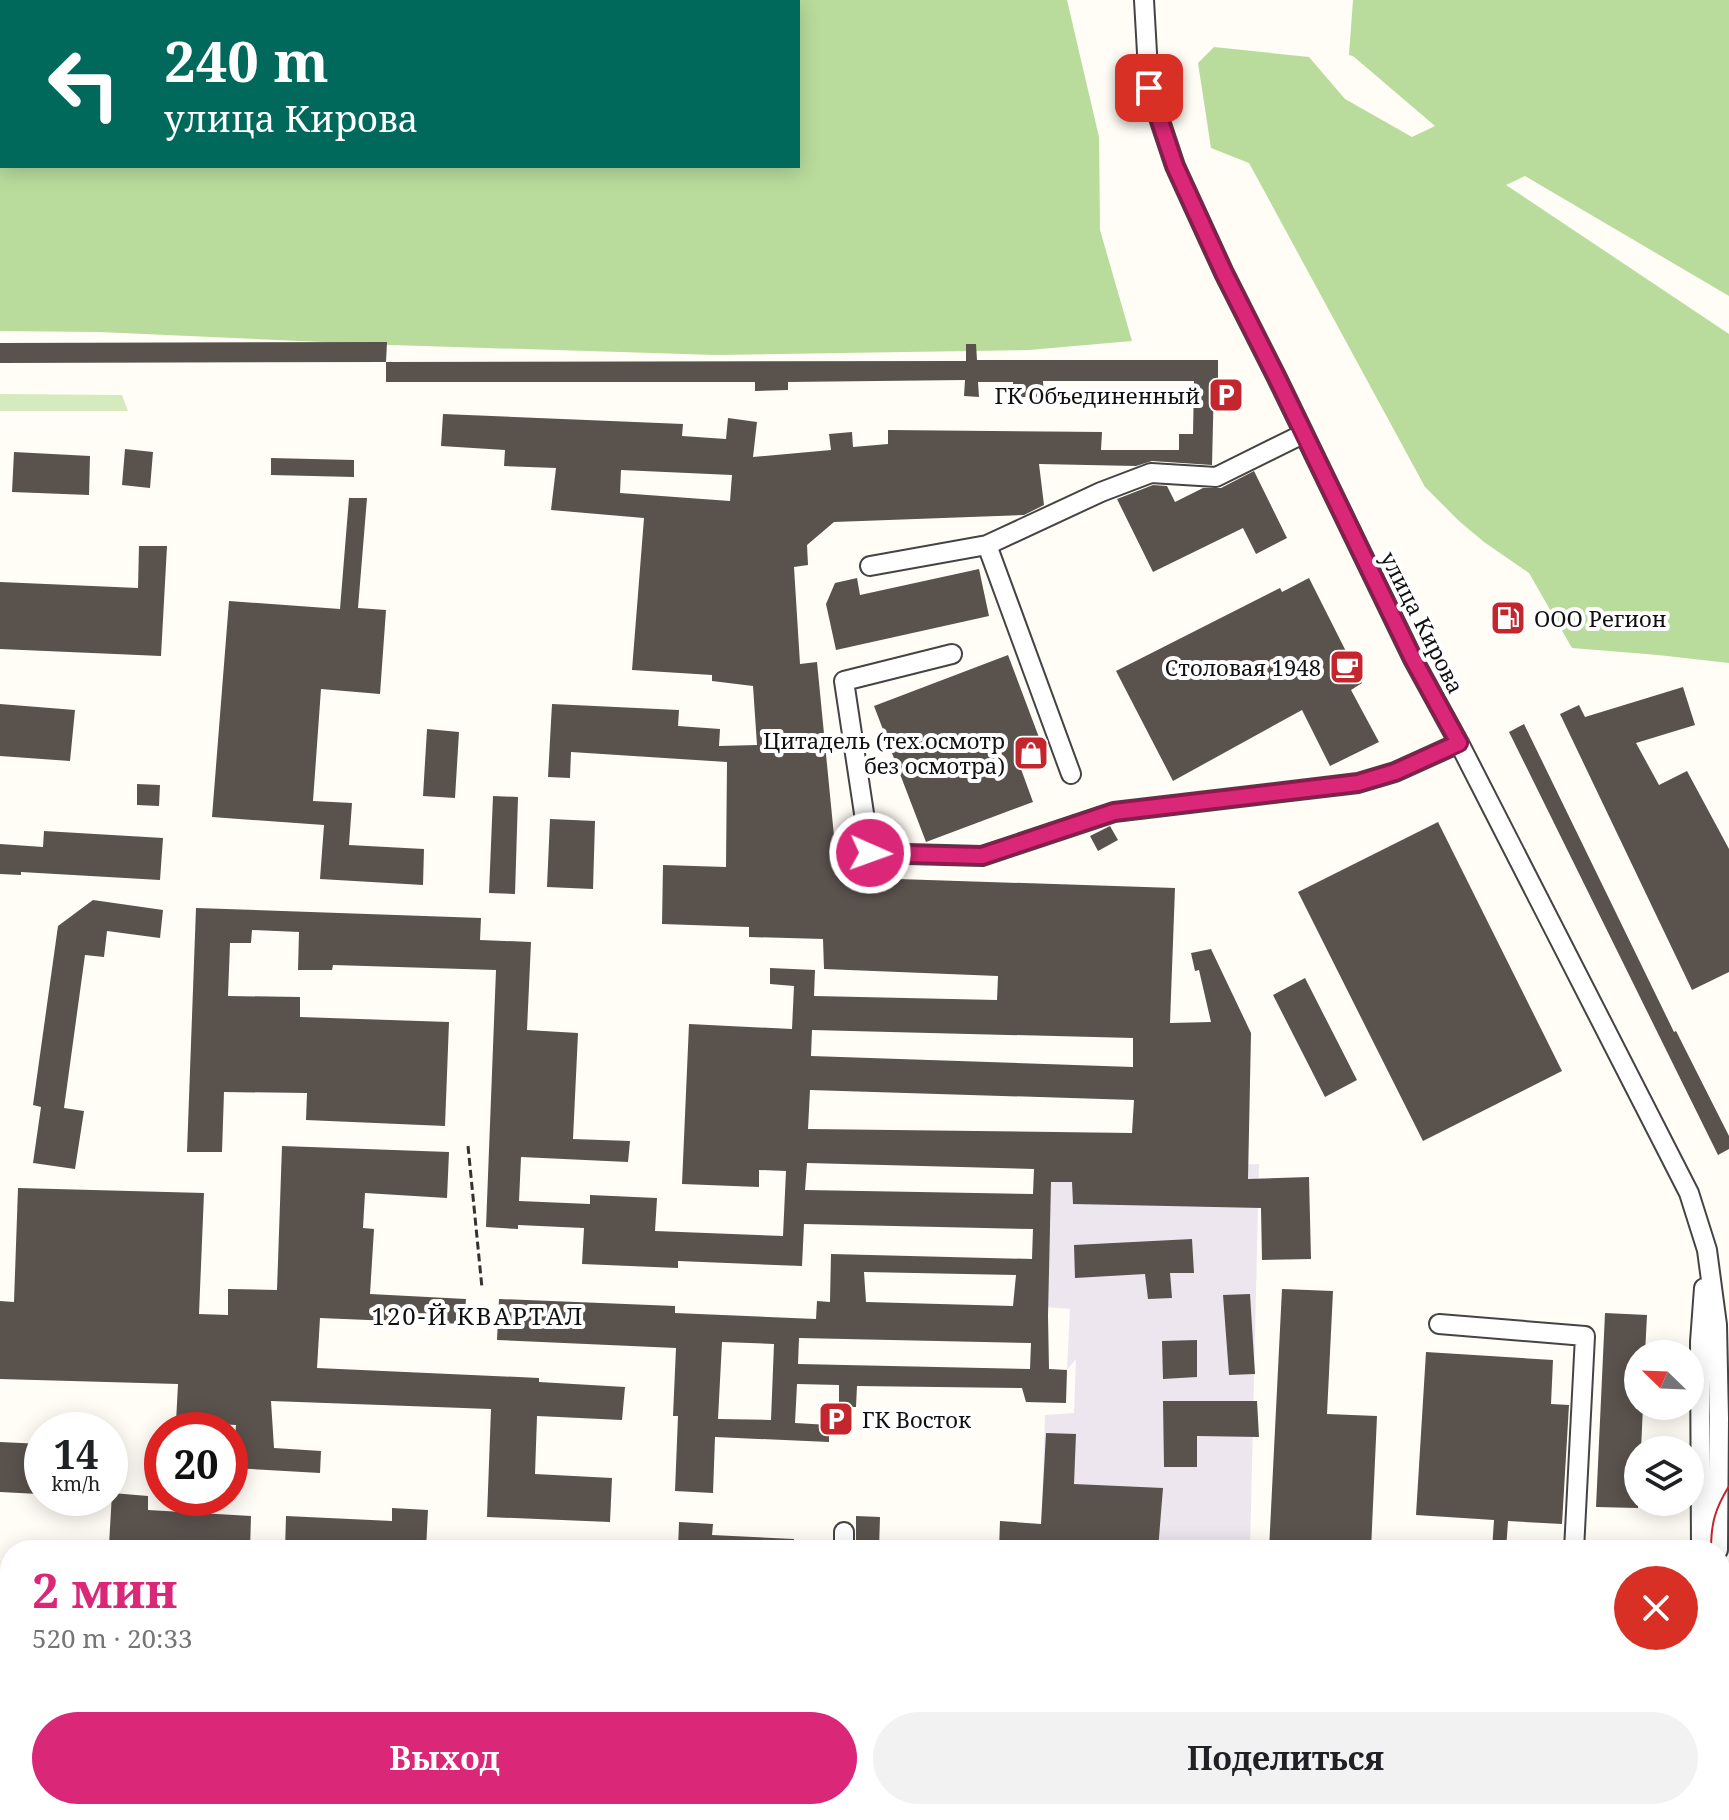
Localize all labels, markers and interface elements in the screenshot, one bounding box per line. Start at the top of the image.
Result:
text: 240 m [164,22,329,98]
icon: left [32,32,136,136]
pin [1115,54,1183,122]
icon: arrive [1127,66,1171,110]
text: улица Кирова [164,94,418,143]
parking icon: ГК Объединенный [1207,376,1245,414]
place label: ГК Объединенный [995,380,1200,410]
street label: улица Кирова [1374,546,1472,698]
fuel station icon: ООО Регион [1489,599,1527,637]
place label: ООО Регион [1534,603,1667,633]
cafe icon: Столовая 1948 [1328,648,1366,686]
place label: Столовая 1948 [1165,652,1321,682]
place label: Цитадель (тех.осмотр без осмотра) [763,725,1005,780]
shop icon: Цитадель (тех.осмотр без осмотра) [1012,734,1050,772]
position arrow [828,811,912,895]
district label: 120-Й КВАРТАЛ [372,1299,584,1332]
north arrow [1624,1340,1704,1420]
map controls [1624,1340,1704,1516]
parking icon: ГК Восток [817,1400,855,1438]
place label: ГК Восток [862,1404,972,1434]
speed limit sign: 20 [144,1412,248,1516]
text: 14 [53,1426,99,1481]
button: layers [1624,1436,1704,1516]
text: km/h [51,1470,101,1497]
text: 2 мин [32,1557,177,1622]
button: close [1614,1566,1698,1650]
text: 520 m · 20:33 [32,1620,193,1656]
button: Выход [32,1712,857,1804]
button: Поделиться [873,1712,1698,1804]

